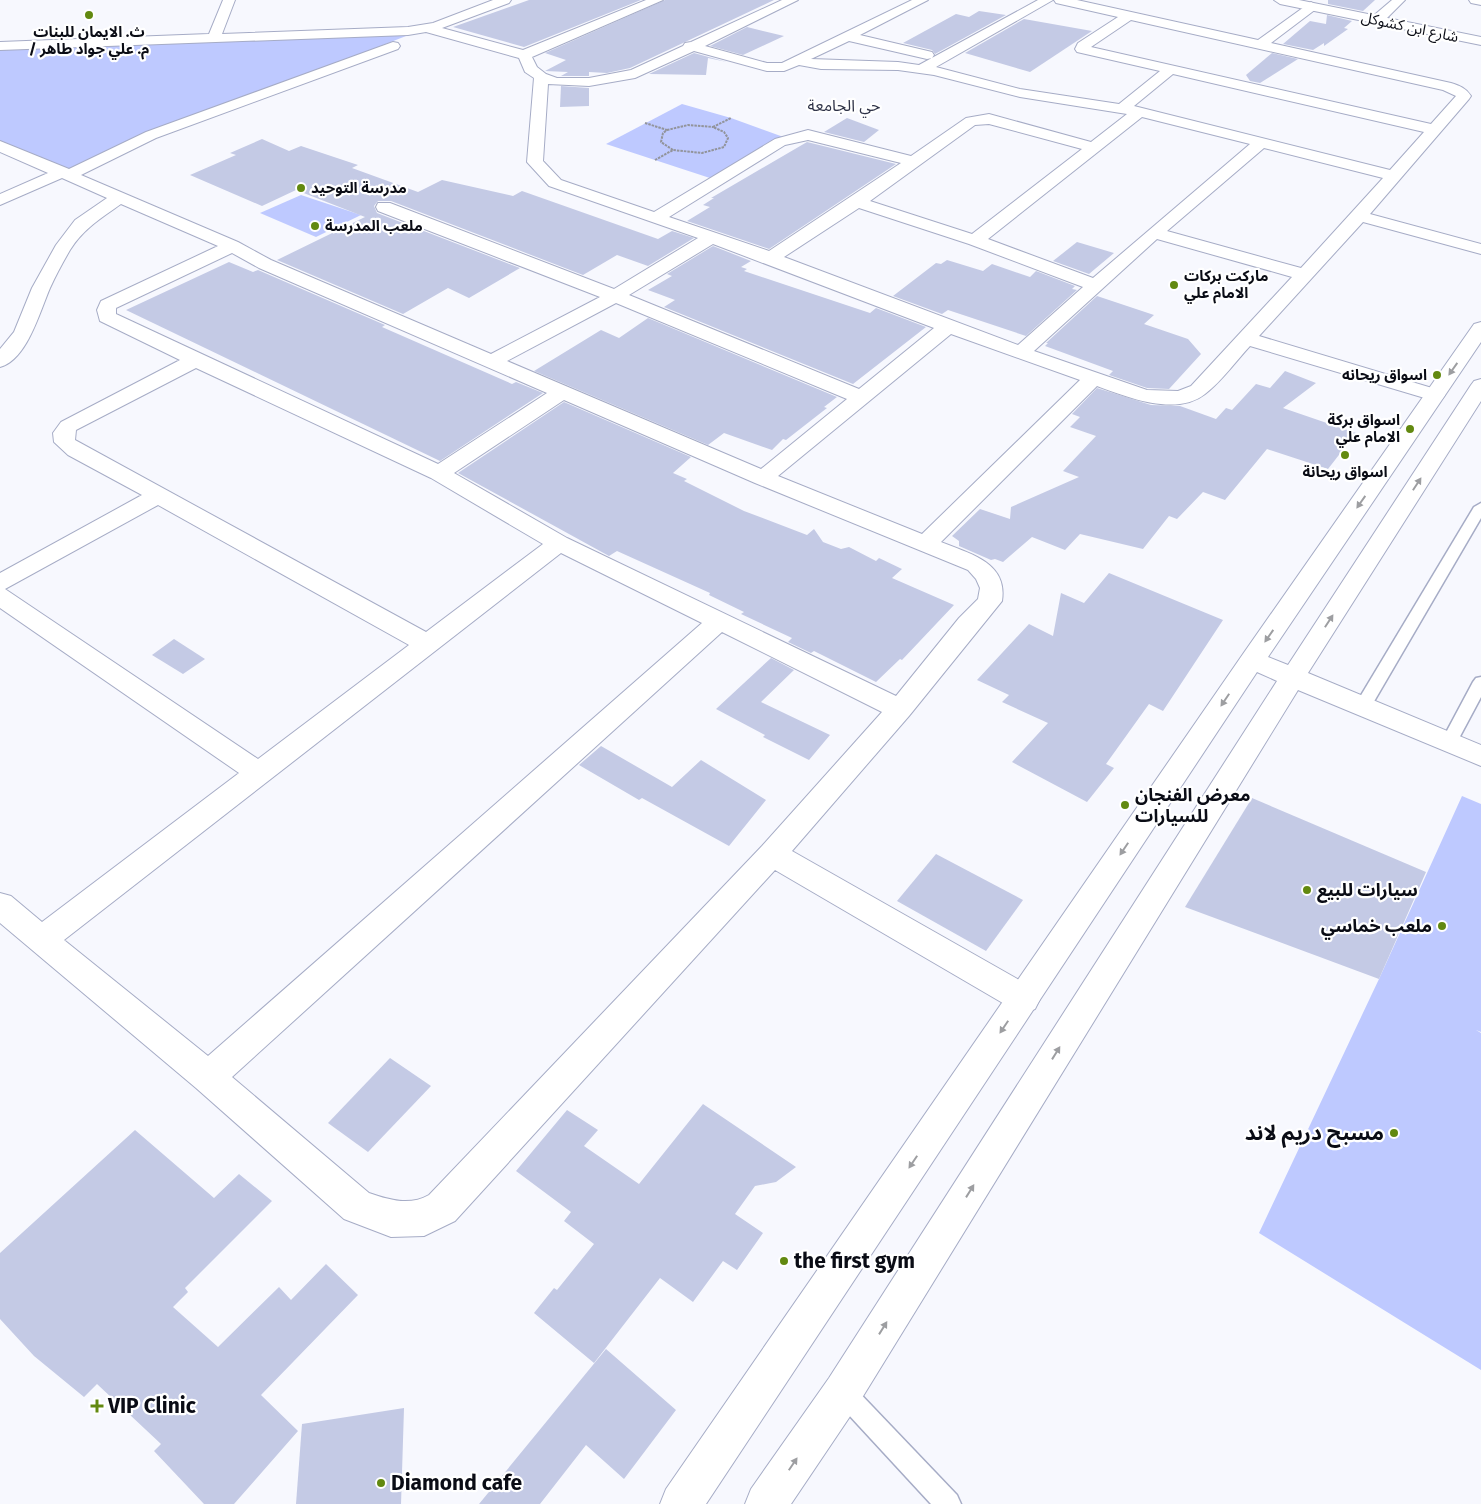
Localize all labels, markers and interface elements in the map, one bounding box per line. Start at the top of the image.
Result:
street label: شارع ابن كشوكل [1359,8,1460,49]
marker: ث. الايمان للبنات / م. علي جواد طاهر [83,9,95,21]
place label: ث. الايمان للبنات / م. علي جواد طاهر [29,23,149,60]
district label: حي الجامعة [808,96,880,118]
place label: مدرسة التوحيد [311,179,407,197]
marker: مدرسة التوحيد [295,182,307,194]
place label: ملعب المدرسة [325,217,423,235]
marker: ملعب المدرسة [309,220,321,232]
place label: ماركت بركات الامام علي [1184,267,1268,304]
marker: ماركت بركات الامام علي [1168,279,1180,291]
one-way arrow [1448,362,1458,375]
place label: اسواق ريحانه [1342,366,1427,384]
marker: اسواق ريحانه [1431,369,1443,381]
place label: اسواق بركة الامام علي [1328,411,1400,448]
marker: اسواق بركة الامام علي [1404,423,1416,435]
marker: اسواق ريحانة [1339,449,1351,461]
place label: اسواق ريحانة [1302,463,1388,481]
one-way arrow [1412,478,1422,491]
one-way arrow [1356,496,1366,509]
one-way arrow [1324,614,1334,628]
one-way arrow [1264,629,1274,643]
one-way arrow [1220,693,1230,707]
place label: معرض الفنجان للسيارات [1135,784,1250,827]
marker: معرض الفنجان للسيارات [1119,799,1131,811]
one-way arrow [1120,842,1129,856]
place label: سيارات للبيع [1317,879,1418,903]
marker: سيارات للبيع [1301,884,1313,896]
place label: ملعب خماسي [1321,915,1432,940]
marker: ملعب خماسي [1436,920,1448,932]
one-way arrow [999,1021,1009,1034]
one-way arrow [1052,1047,1061,1060]
place label: مسبح دريم لاند [1245,1120,1384,1148]
marker: مسبح دريم لاند [1388,1127,1400,1139]
one-way arrow [908,1155,918,1169]
one-way arrow [965,1184,974,1197]
place label: the first gym [794,1248,915,1274]
marker: the first gym [778,1255,790,1267]
one-way arrow [878,1322,888,1335]
place label: VIP Clinic [107,1393,196,1419]
marker: VIP Clinic [90,1399,104,1413]
one-way arrow [789,1457,798,1471]
place label: Diamond cafe [391,1470,522,1496]
marker: Diamond cafe [375,1477,387,1489]

